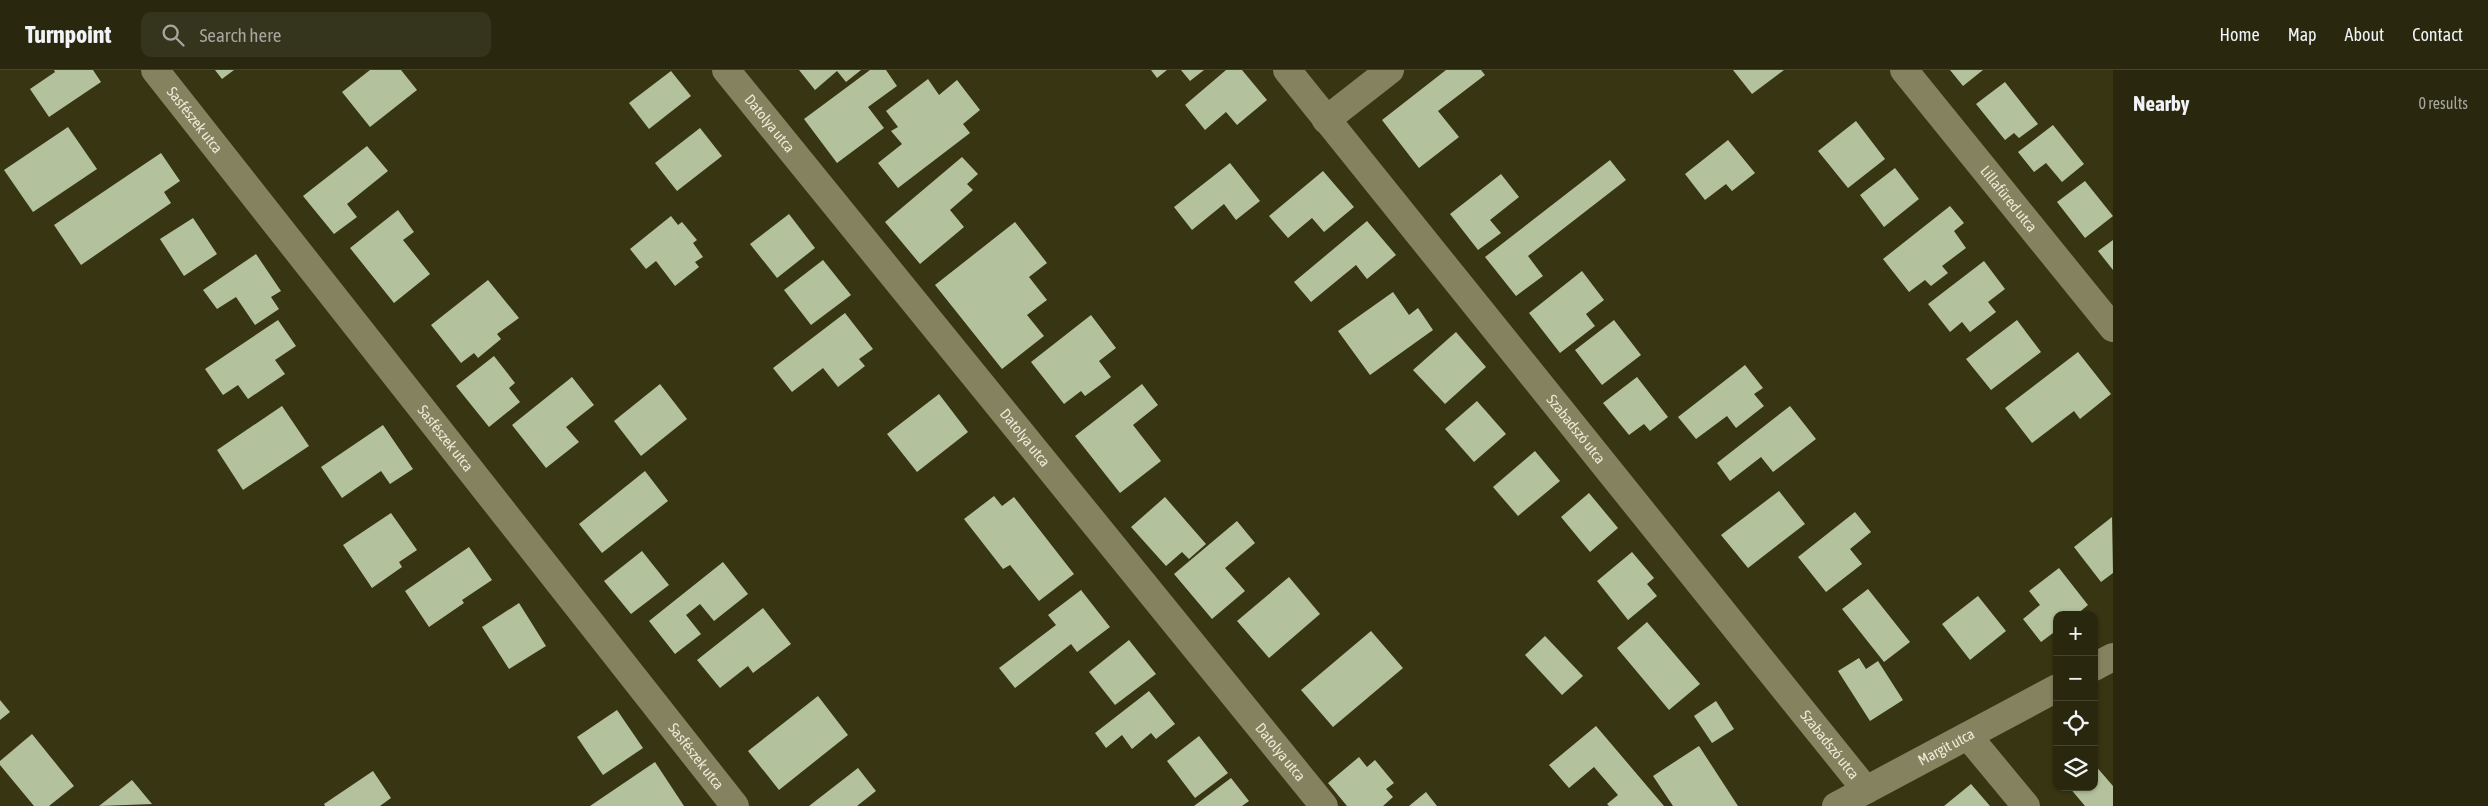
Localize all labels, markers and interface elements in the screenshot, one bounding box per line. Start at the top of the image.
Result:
search box [141,12,491,57]
text: Turnpoint [25,21,111,48]
icon: search [159,21,187,49]
text: Search here [199,24,281,46]
text: Home [2220,24,2260,45]
text: Map [2288,24,2317,45]
text: About [2345,24,2384,45]
text: Contact [2412,24,2463,45]
street label: Sasfészek utca [164,83,226,156]
street label: Datolya utca [741,91,798,156]
text: Nearby [2133,91,2189,115]
text: 0 results [2418,94,2468,112]
street label: Lillafüred utca [1977,162,2041,235]
street label: Szabadszó utca [1543,391,1609,467]
street label: Sasfészek utca [414,402,477,475]
street label: Datolya utca [997,405,1054,470]
map controls [2053,611,2098,791]
button: + [2053,611,2098,656]
button: − [2053,656,2098,701]
button: locate [2053,701,2098,746]
street label: Szabadszó utca [1797,707,1863,782]
street label: Sasfészek utca [665,720,728,793]
street label: Datolya utca [1252,720,1309,784]
street label: Margit utca [1915,725,1977,769]
button: layers [2053,746,2098,791]

